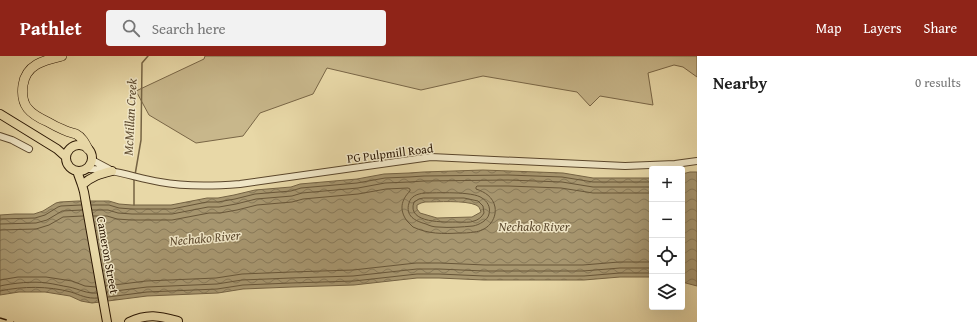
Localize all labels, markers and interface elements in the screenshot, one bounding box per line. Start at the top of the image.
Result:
search box [106,10,386,46]
text: Pathlet [20,14,82,42]
icon: search [120,17,142,39]
text: Search here [152,18,226,39]
text: Map [816,18,842,38]
text: Layers [864,18,902,38]
text: Share [924,18,957,38]
text: Nearby [713,70,767,95]
text: 0 results [915,73,961,92]
water label: McMillan Creek [118,78,142,156]
street label: PG Pulpmill Road [346,139,435,167]
map controls [649,166,685,310]
button: + [649,166,685,202]
button: − [649,202,685,238]
street label: Cameron Street [93,215,123,296]
water label: Nechako River [498,217,571,236]
water label: Nechako River [169,225,242,251]
button: locate [649,238,685,274]
button: layers [649,274,685,310]

